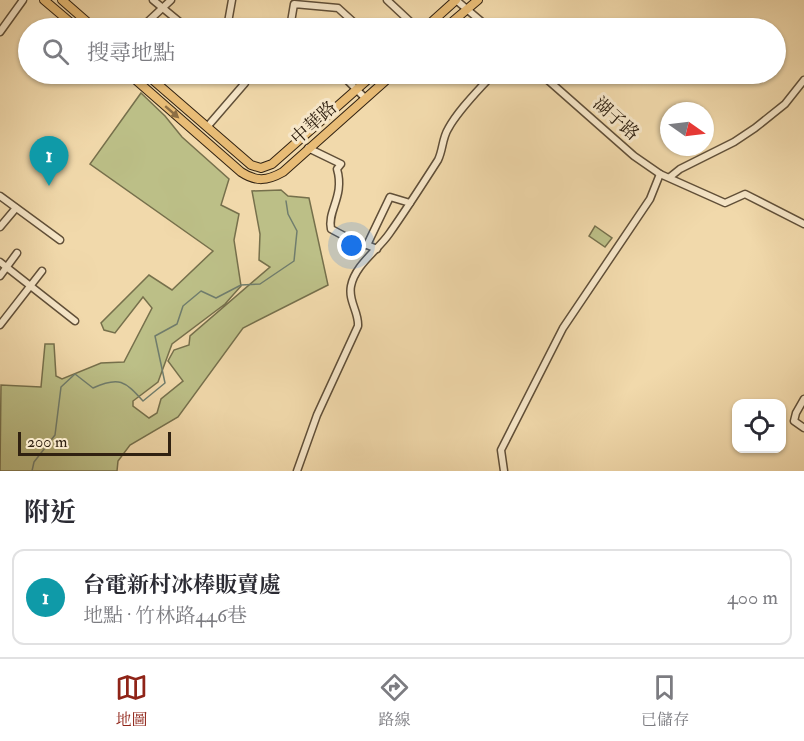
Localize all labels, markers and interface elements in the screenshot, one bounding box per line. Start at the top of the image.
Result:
search box [18,18,786,84]
icon: search [39,35,72,68]
text: 搜尋地點 [87,39,175,67]
street label: 湖子路 [588,92,644,146]
street label: 中華路 [286,96,342,150]
north arrow [660,102,714,156]
one-way arrow [165,105,180,119]
pin: 1 [29,136,68,186]
your location [337,231,366,260]
map controls [732,399,786,453]
button: locate [732,399,786,453]
scale bar [18,429,171,456]
text: 200 m [27,432,67,452]
text: 附近 [24,497,76,529]
text: 台電新村冰棒販賣處 [83,571,281,599]
text: 1 [42,585,49,610]
text: 400 m [727,585,778,610]
text: 地點 · 竹林路446巷 [83,603,247,628]
tab: 地圖 [115,671,148,730]
tab: 路線 [378,671,411,730]
tab: 已儲存 [641,671,689,730]

